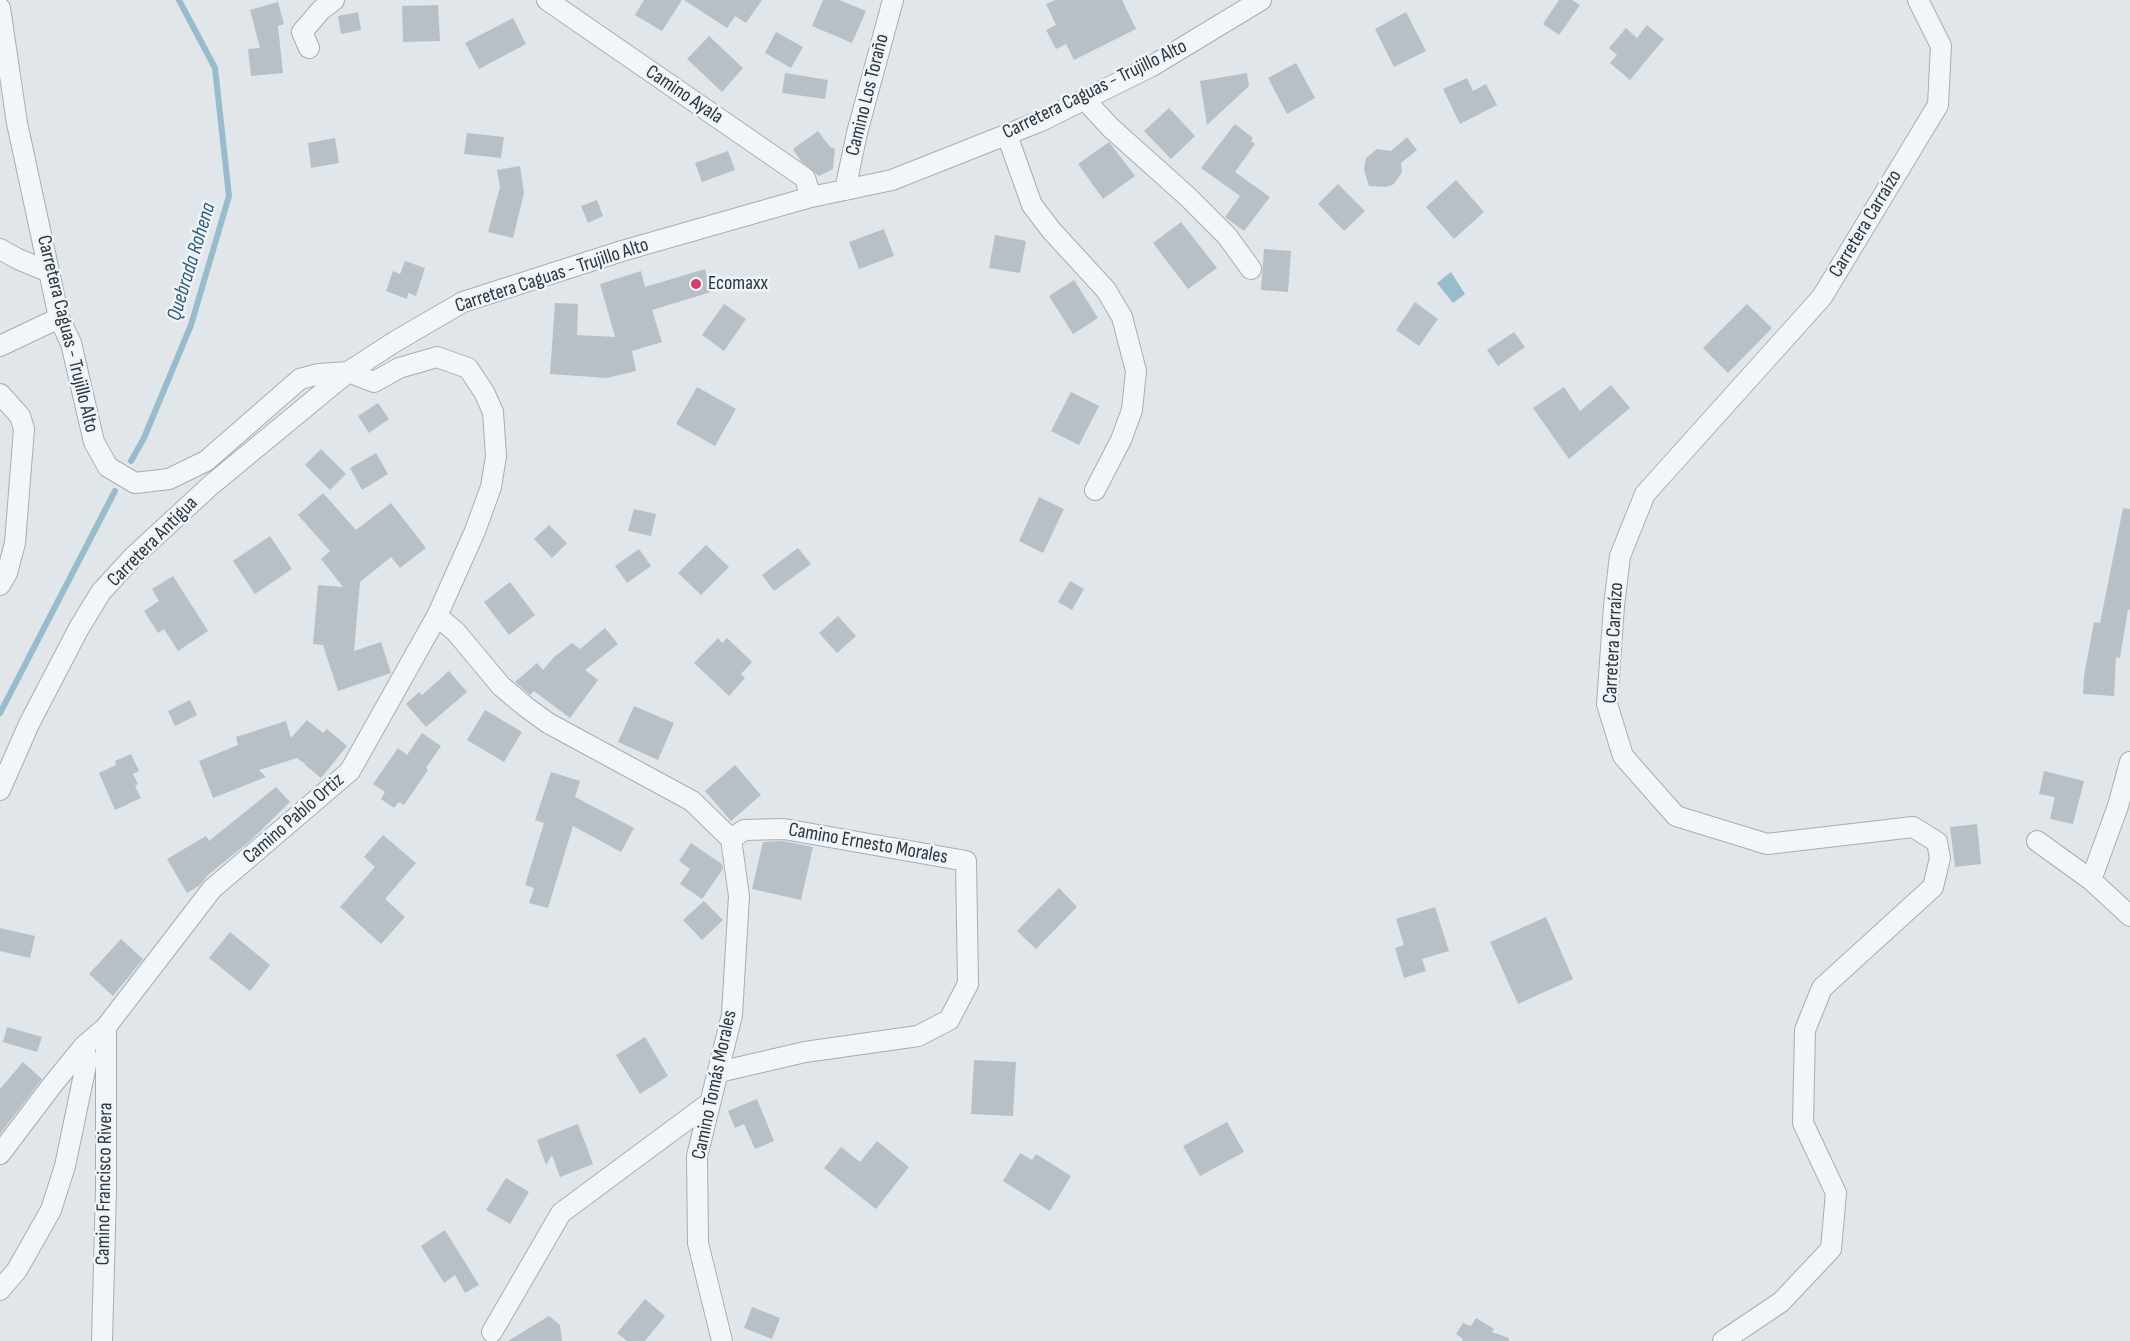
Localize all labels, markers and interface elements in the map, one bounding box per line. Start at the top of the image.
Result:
street label: Camino Los Toraño [841,32,895,158]
street label: Carretera Caguas - Trujillo Alto [999,35,1191,145]
street label: Camino Ayala [641,60,727,130]
street label: Carretera Carraízo [1824,166,1908,282]
water label: Quebrada Rohena [162,200,222,324]
street label: Carretera Caguas - Trujillo Alto [31,233,103,435]
street label: Carretera Caguas - Trujillo Alto [452,233,652,319]
place label: Ecomaxx [708,272,768,296]
marker: Ecomaxx [689,277,703,291]
street label: Carretera Antigua [103,492,203,592]
street label: Carretera Carraízo [1599,582,1629,704]
street label: Camino Pablo Ortiz [239,769,349,869]
street label: Camino Ernesto Morales [787,818,949,870]
street label: Camino Tomás Morales [687,1008,743,1162]
street label: Camino Francisco Rivera [92,1102,118,1266]

